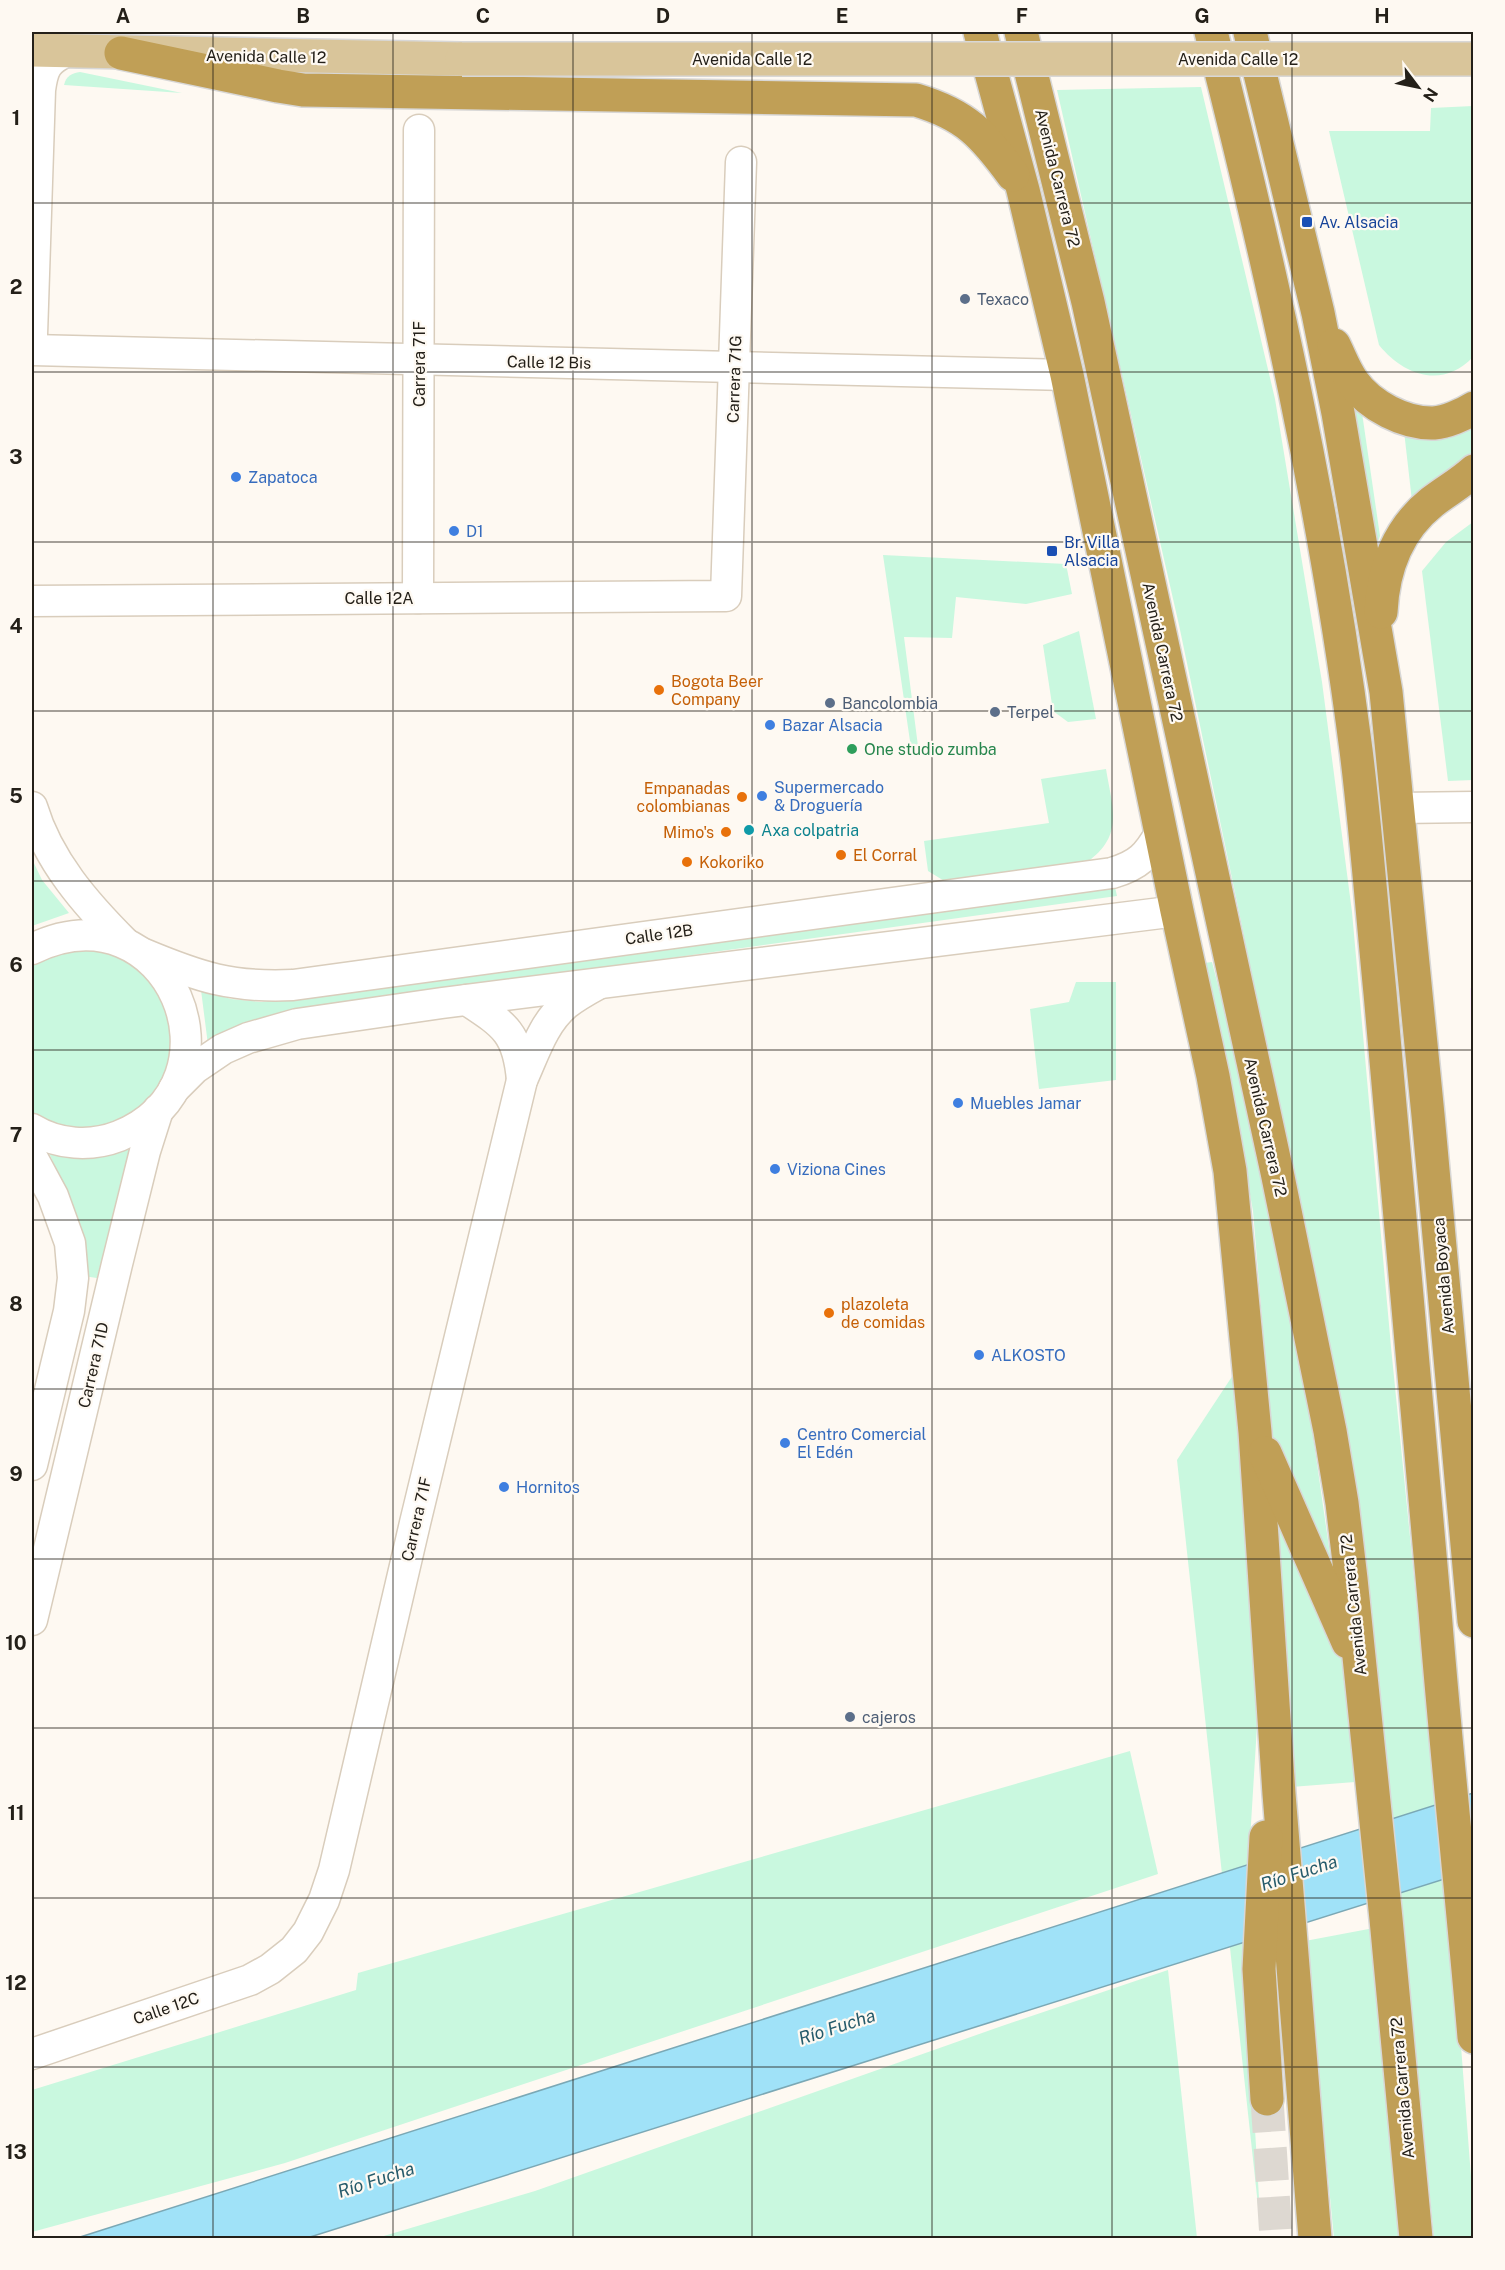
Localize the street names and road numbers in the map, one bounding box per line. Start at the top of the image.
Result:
street label: Avenida Calle 12 [206,46,326,67]
street label: Avenida Calle 12 [692,50,812,69]
street label: Avenida Calle 12 [1178,50,1298,69]
street label: Avenida Carrera 72 [1031,107,1084,249]
street label: Carrera 71F [410,321,429,407]
street label: Carrera 71G [723,335,746,423]
street label: Calle 12 Bis [507,352,591,373]
street label: Avenida Carrera 72 [1138,581,1187,724]
street label: Calle 12A [344,589,414,608]
street label: Calle 12B [624,920,694,949]
street label: Avenida Carrera 72 [1240,1056,1291,1198]
street label: Avenida Boyaca [1429,1217,1458,1335]
street label: Carrera 71D [74,1320,113,1410]
street label: Carrera 71F [398,1475,435,1563]
street label: Avenida Carrera 72 [1337,1533,1370,1677]
street label: Calle 12C [131,1988,202,2029]
street label: Avenida Carrera 72 [1387,2016,1418,2160]

